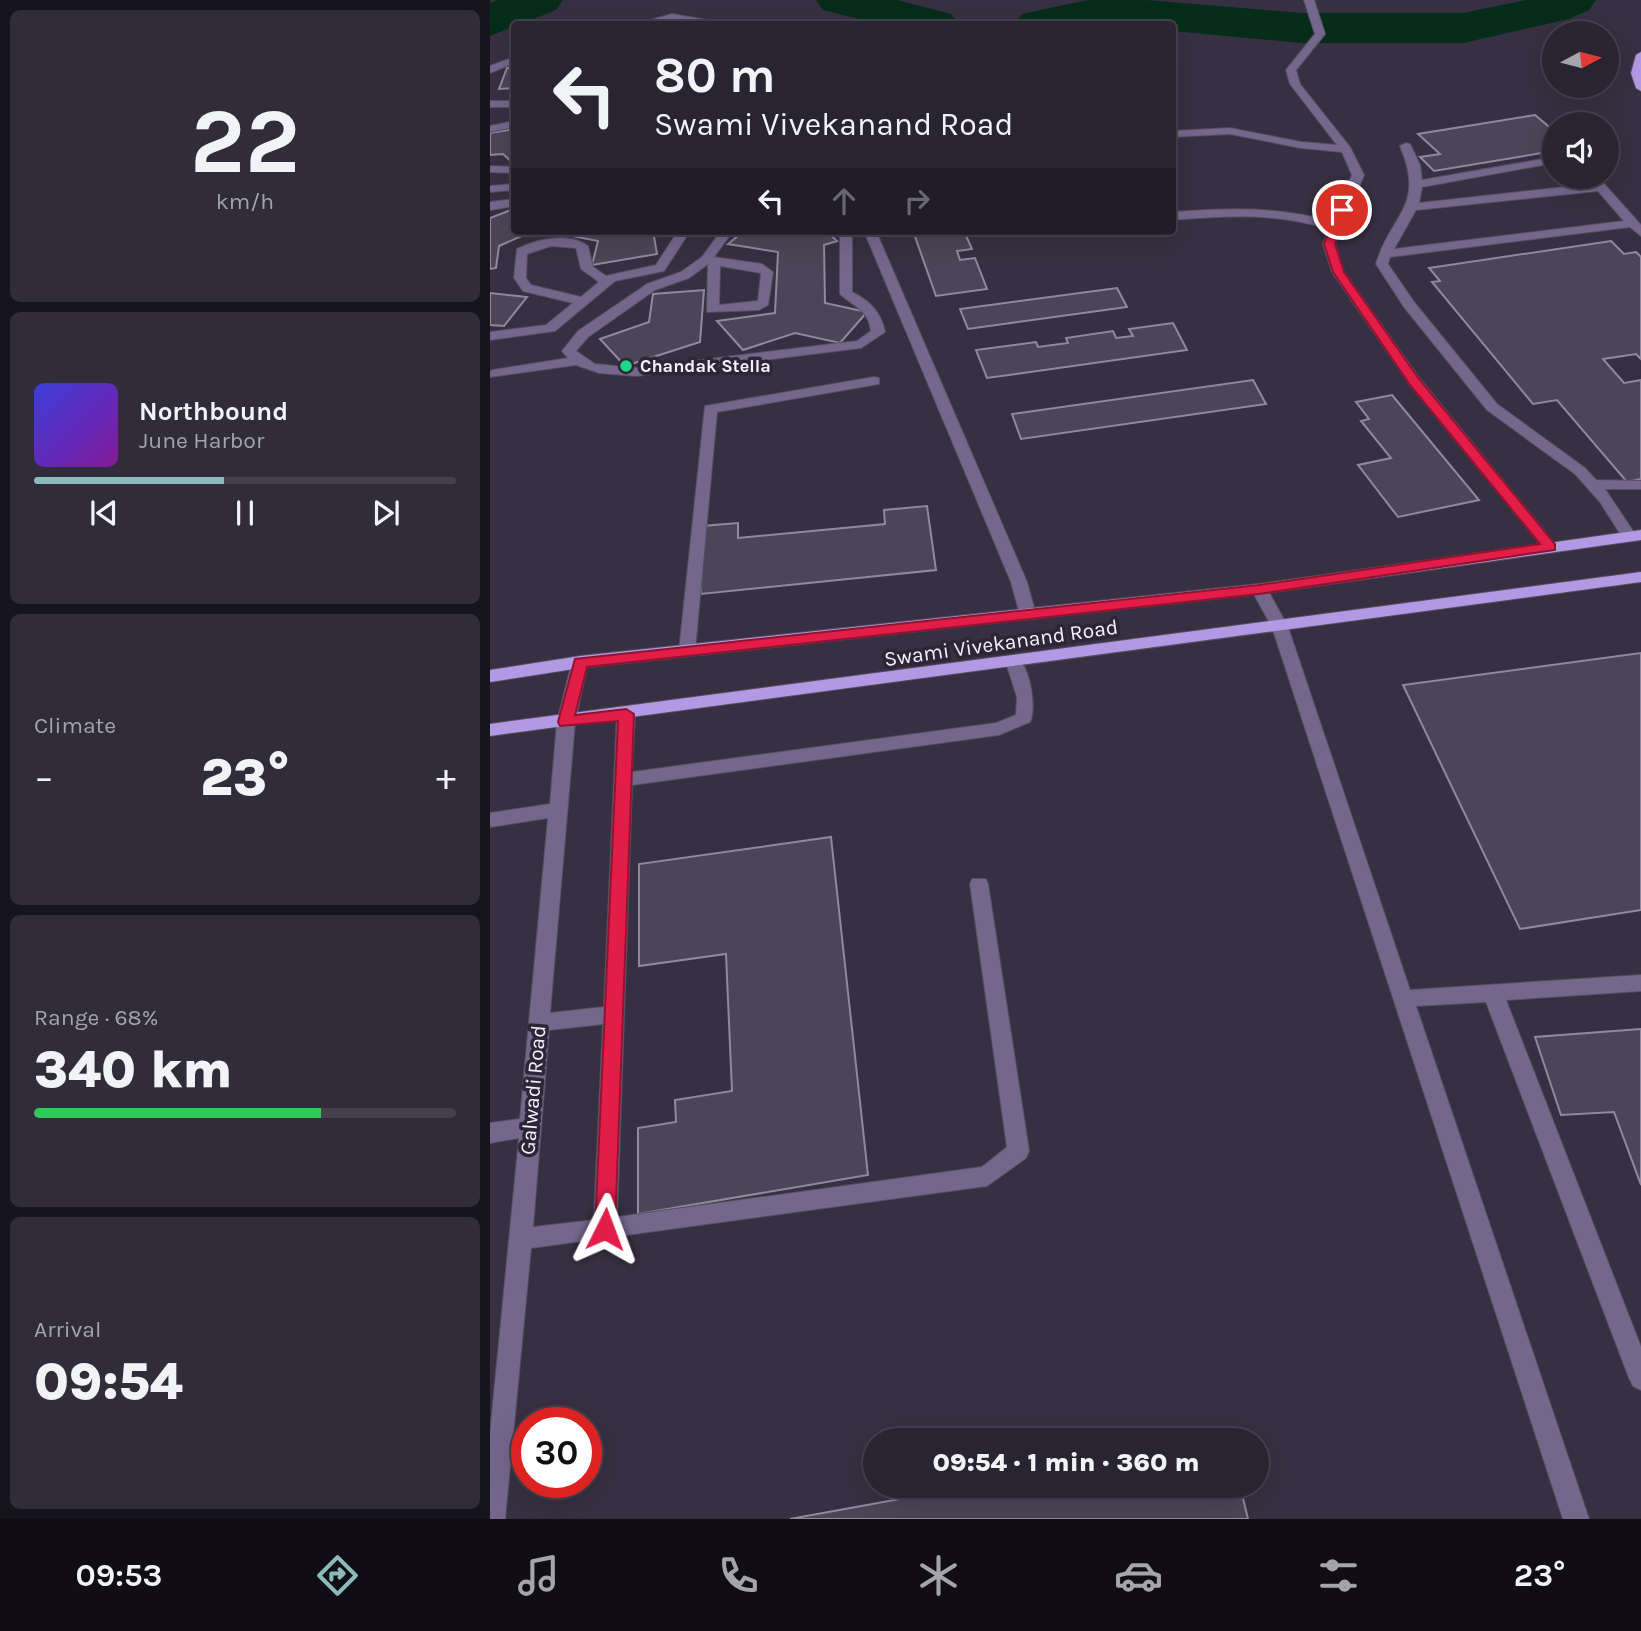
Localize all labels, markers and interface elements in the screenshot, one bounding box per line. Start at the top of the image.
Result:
north arrow [1542,21,1619,98]
map controls [1542,21,1619,189]
text: 80 m [654,47,776,104]
icon: left [539,49,630,140]
text: 22 [190,89,300,195]
text: Swami Vivekanand Road [654,106,1013,143]
button: sound [1542,112,1619,189]
pin [1312,180,1372,240]
icon: left [752,182,790,220]
icon: ahead [825,182,863,220]
icon: right [898,182,936,220]
text: km/h [216,188,274,215]
icon: arrive [1323,191,1361,229]
place label: Chandak Stella [640,355,771,377]
marker: Chandak Stella [618,358,634,374]
text: Northbound [139,396,288,427]
text: June Harbor [139,427,264,454]
icon: previous [85,494,123,532]
icon: pause [226,494,264,532]
icon: next [367,494,405,532]
street label: Swami Vivekanand Road [883,615,1119,671]
text: Climate [34,712,116,739]
text: 23° [200,747,290,808]
text: − [34,755,54,800]
text: + [436,755,456,800]
text: Range · 68% [34,1004,158,1031]
street label: Galwadi Road [515,1024,551,1156]
text: 340 km [34,1039,232,1100]
position arrow [568,1192,642,1266]
text: Arrival [34,1316,101,1343]
text: 09:54 [34,1351,183,1412]
speed limit sign: 30 [511,1407,602,1498]
text: 09:54 · 1 min · 360 m [933,1447,1199,1478]
icon: directions [313,1551,362,1600]
icon: music [514,1551,563,1600]
icon: phone [714,1551,763,1600]
icon: climate [914,1551,963,1600]
icon: car [1114,1551,1163,1600]
icon: filters [1314,1551,1363,1600]
text: 09:53 [76,1557,162,1594]
text: 23° [1514,1557,1565,1594]

